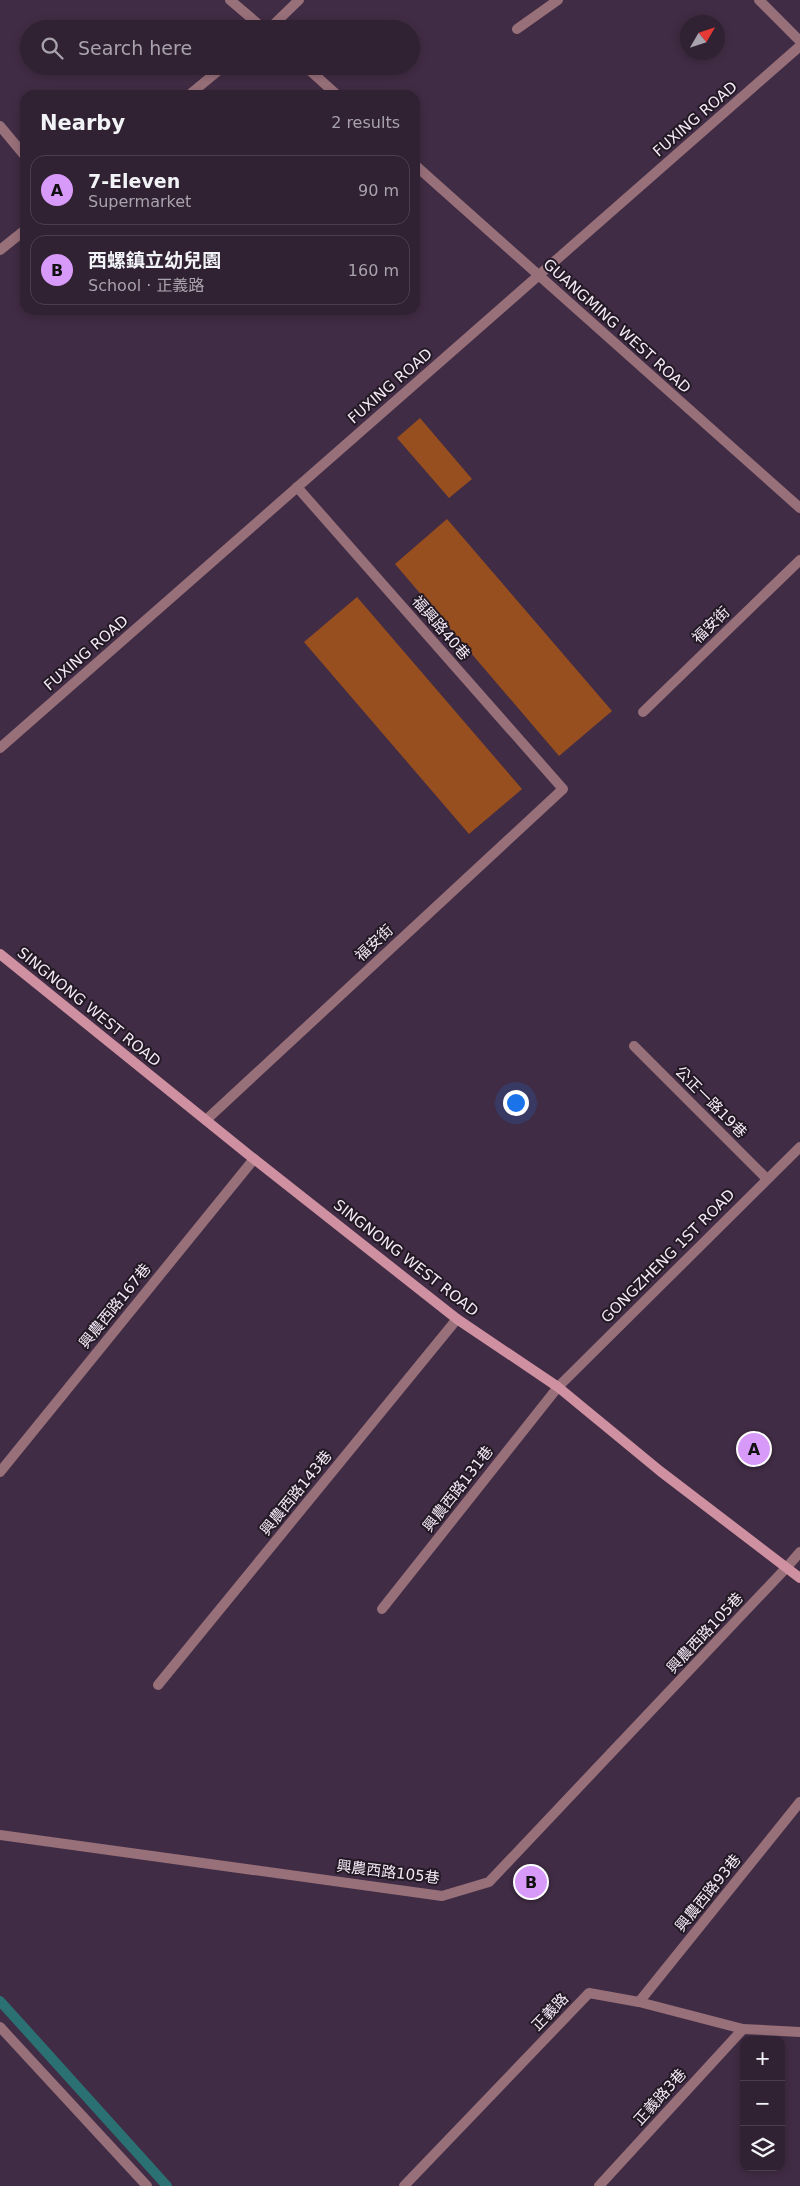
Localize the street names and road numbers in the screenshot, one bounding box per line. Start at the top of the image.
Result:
street label: FUXING ROAD [649,78,741,160]
street label: GUANGMING WEST ROAD [540,255,694,397]
street label: FUXING ROAD [344,345,436,427]
street label: 福興路40巷 [408,592,474,664]
street label: 福安街 [689,603,733,647]
street label: FUXING ROAD [40,612,132,694]
street label: 福安街 [351,921,397,965]
street label: SINGNONG WEST ROAD [14,944,164,1070]
street label: 公正一路19巷 [671,1062,751,1142]
street label: GONGZHENG 1ST ROAD [597,1185,739,1327]
street label: SINGNONG WEST ROAD [330,1196,482,1320]
street label: 興農西路167巷 [75,1260,155,1352]
street label: 興農西路131巷 [419,1443,497,1535]
street label: 興農西路143巷 [256,1447,336,1539]
street label: 興農西路105巷 [663,1589,747,1677]
street label: 興農西路93巷 [671,1851,745,1935]
street label: 興農西路105巷 [335,1857,441,1887]
street label: 正義路 [528,1990,572,2034]
street label: 正義路3巷 [630,2065,690,2129]

